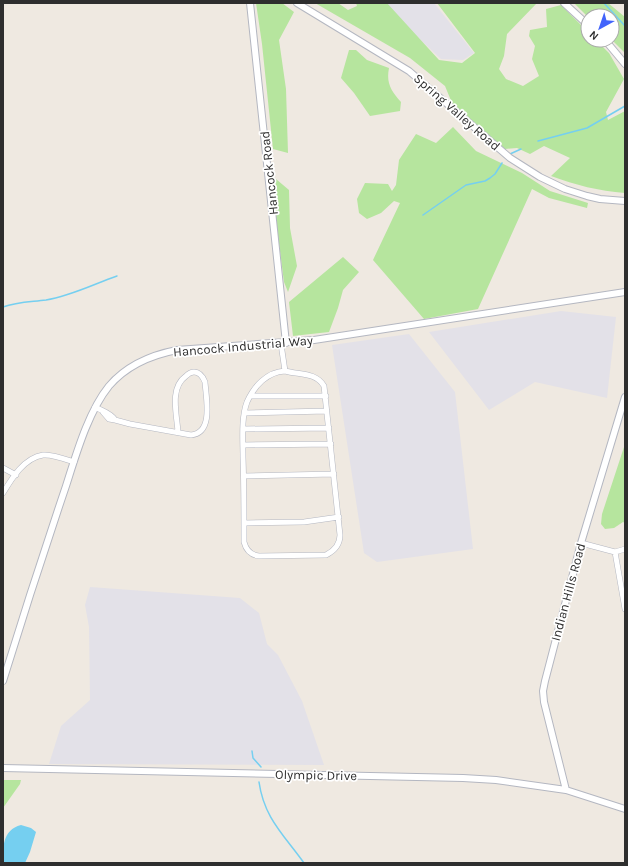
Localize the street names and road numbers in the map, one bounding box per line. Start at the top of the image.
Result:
street label: Spring Valley Road [411,70,503,154]
street label: Hancock Road [257,130,281,216]
street label: Hancock Industrial Way [172,332,314,360]
street label: Indian Hills Road [548,541,588,643]
street label: Olympic Drive [275,767,357,783]

